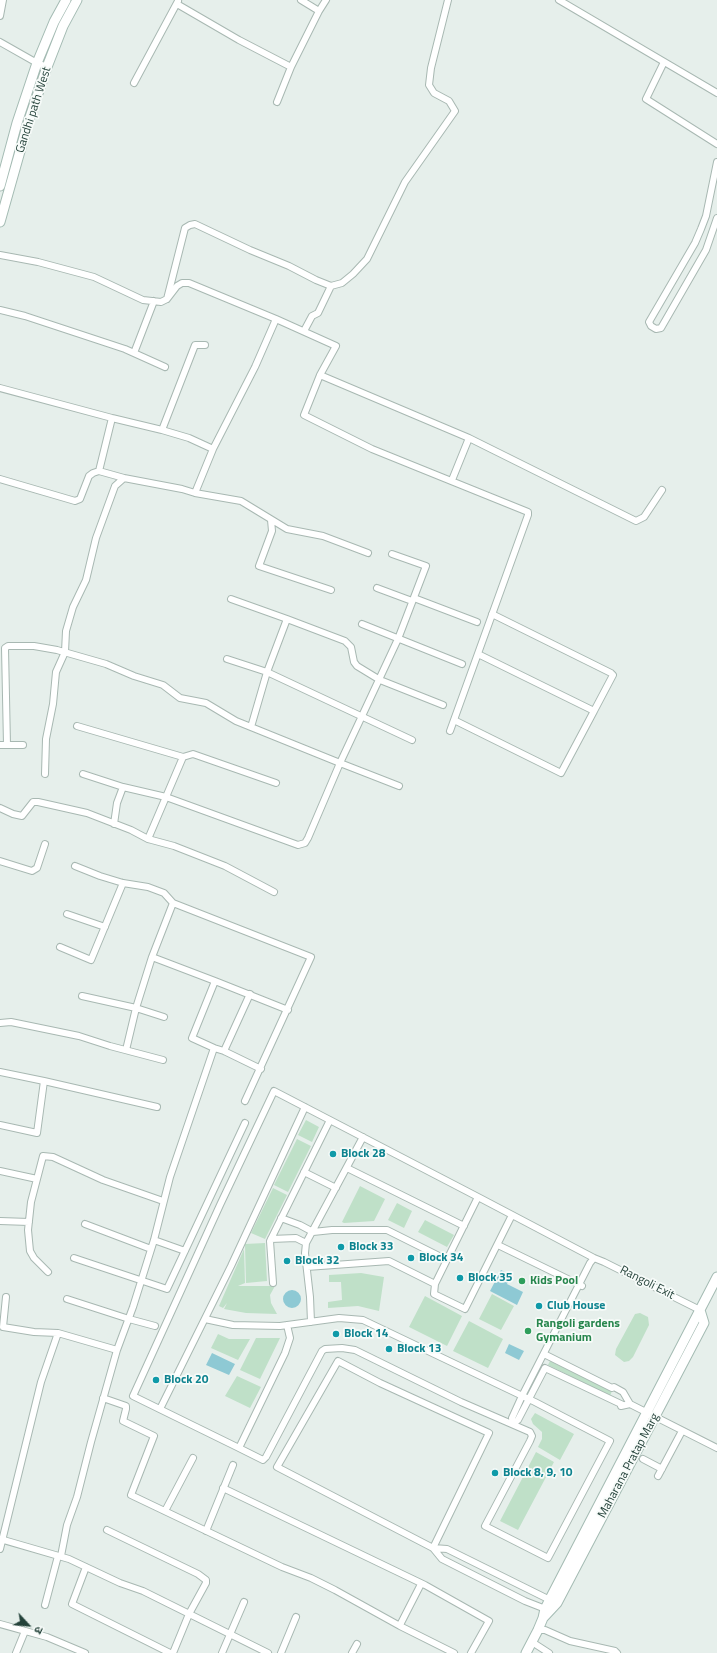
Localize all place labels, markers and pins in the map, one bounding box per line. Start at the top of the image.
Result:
place label: Block 28 [341,1147,386,1161]
marker: Block 28 [328,1149,338,1159]
place label: Block 33 [349,1240,394,1254]
marker: Block 33 [336,1242,346,1252]
place label: Block 34 [419,1251,464,1265]
marker: Block 34 [406,1253,416,1263]
place label: Block 32 [295,1254,340,1268]
marker: Block 32 [282,1256,292,1266]
place label: Block 35 [468,1271,513,1285]
marker: Block 35 [455,1273,465,1283]
place label: Kids Pool [530,1274,578,1288]
marker: Kids Pool [517,1276,527,1286]
place label: Club House [547,1299,605,1313]
marker: Club House [534,1301,544,1311]
place label: Rangoli gardens Gymanium [536,1317,620,1345]
marker: Rangoli gardens Gymanium [523,1326,533,1336]
place label: Block 14 [344,1327,389,1341]
marker: Block 14 [331,1329,341,1339]
place label: Block 13 [397,1342,442,1356]
marker: Block 13 [384,1344,394,1354]
place label: Block 20 [164,1373,209,1387]
marker: Block 20 [151,1375,161,1385]
place label: Block 8, 9, 10 [503,1466,573,1480]
marker: Block 8, 9, 10 [490,1468,500,1478]

